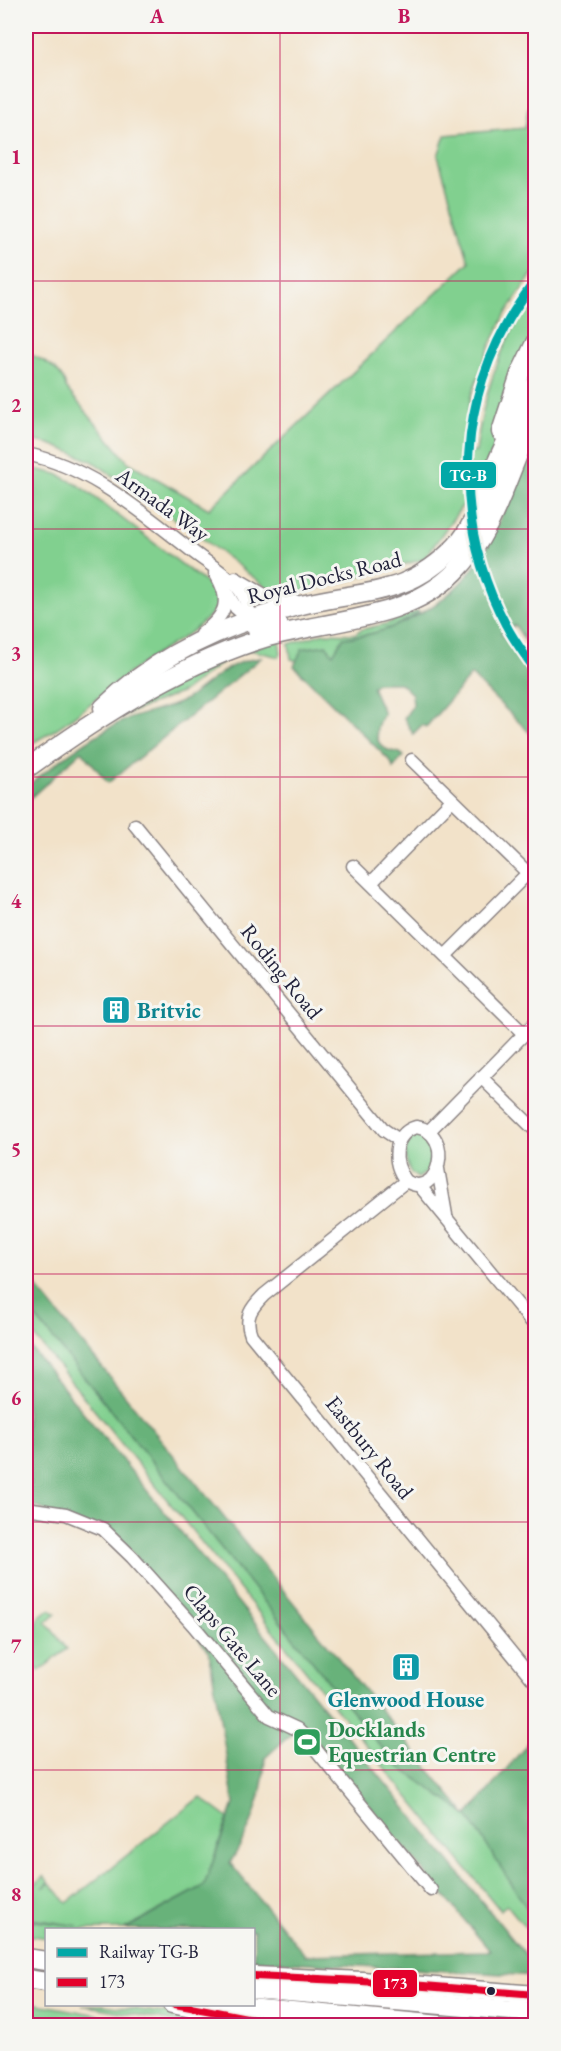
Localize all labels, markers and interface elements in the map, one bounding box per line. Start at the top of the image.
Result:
text: A [149,3,165,29]
text: B [398,3,410,29]
text: 1 [11,144,21,170]
text: 2 [11,392,22,418]
street label: Armada Way [109,460,216,548]
line badge: TG-B [440,461,497,489]
text: TG-B [449,465,487,486]
street label: Royal Docks Road [244,544,405,611]
text: 3 [11,640,21,666]
text: 4 [11,888,22,914]
street label: Roding Road [234,918,330,1026]
building icon: Britvic [100,994,132,1026]
place label: Britvic [137,996,201,1025]
text: 5 [11,1136,21,1162]
text: 6 [11,1385,22,1411]
street label: Eastbury Road [319,1390,421,1506]
street label: Claps Gate Lane [177,1578,289,1703]
text: 7 [11,1633,22,1659]
building icon: Glenwood House [390,1651,422,1683]
place label: Glenwood House [328,1685,484,1714]
place label: Docklands Equestrian Centre [328,1715,496,1769]
sports icon: Docklands Equestrian Centre [291,1726,323,1758]
text: 8 [11,1881,21,1907]
legend [45,1928,255,2006]
text: Railway TG-B [99,1940,199,1963]
line badge: 173 [372,1969,418,1998]
text: 173 [99,1970,125,1993]
text: 173 [382,1973,408,1994]
unlabelled marker [485,1985,497,1997]

